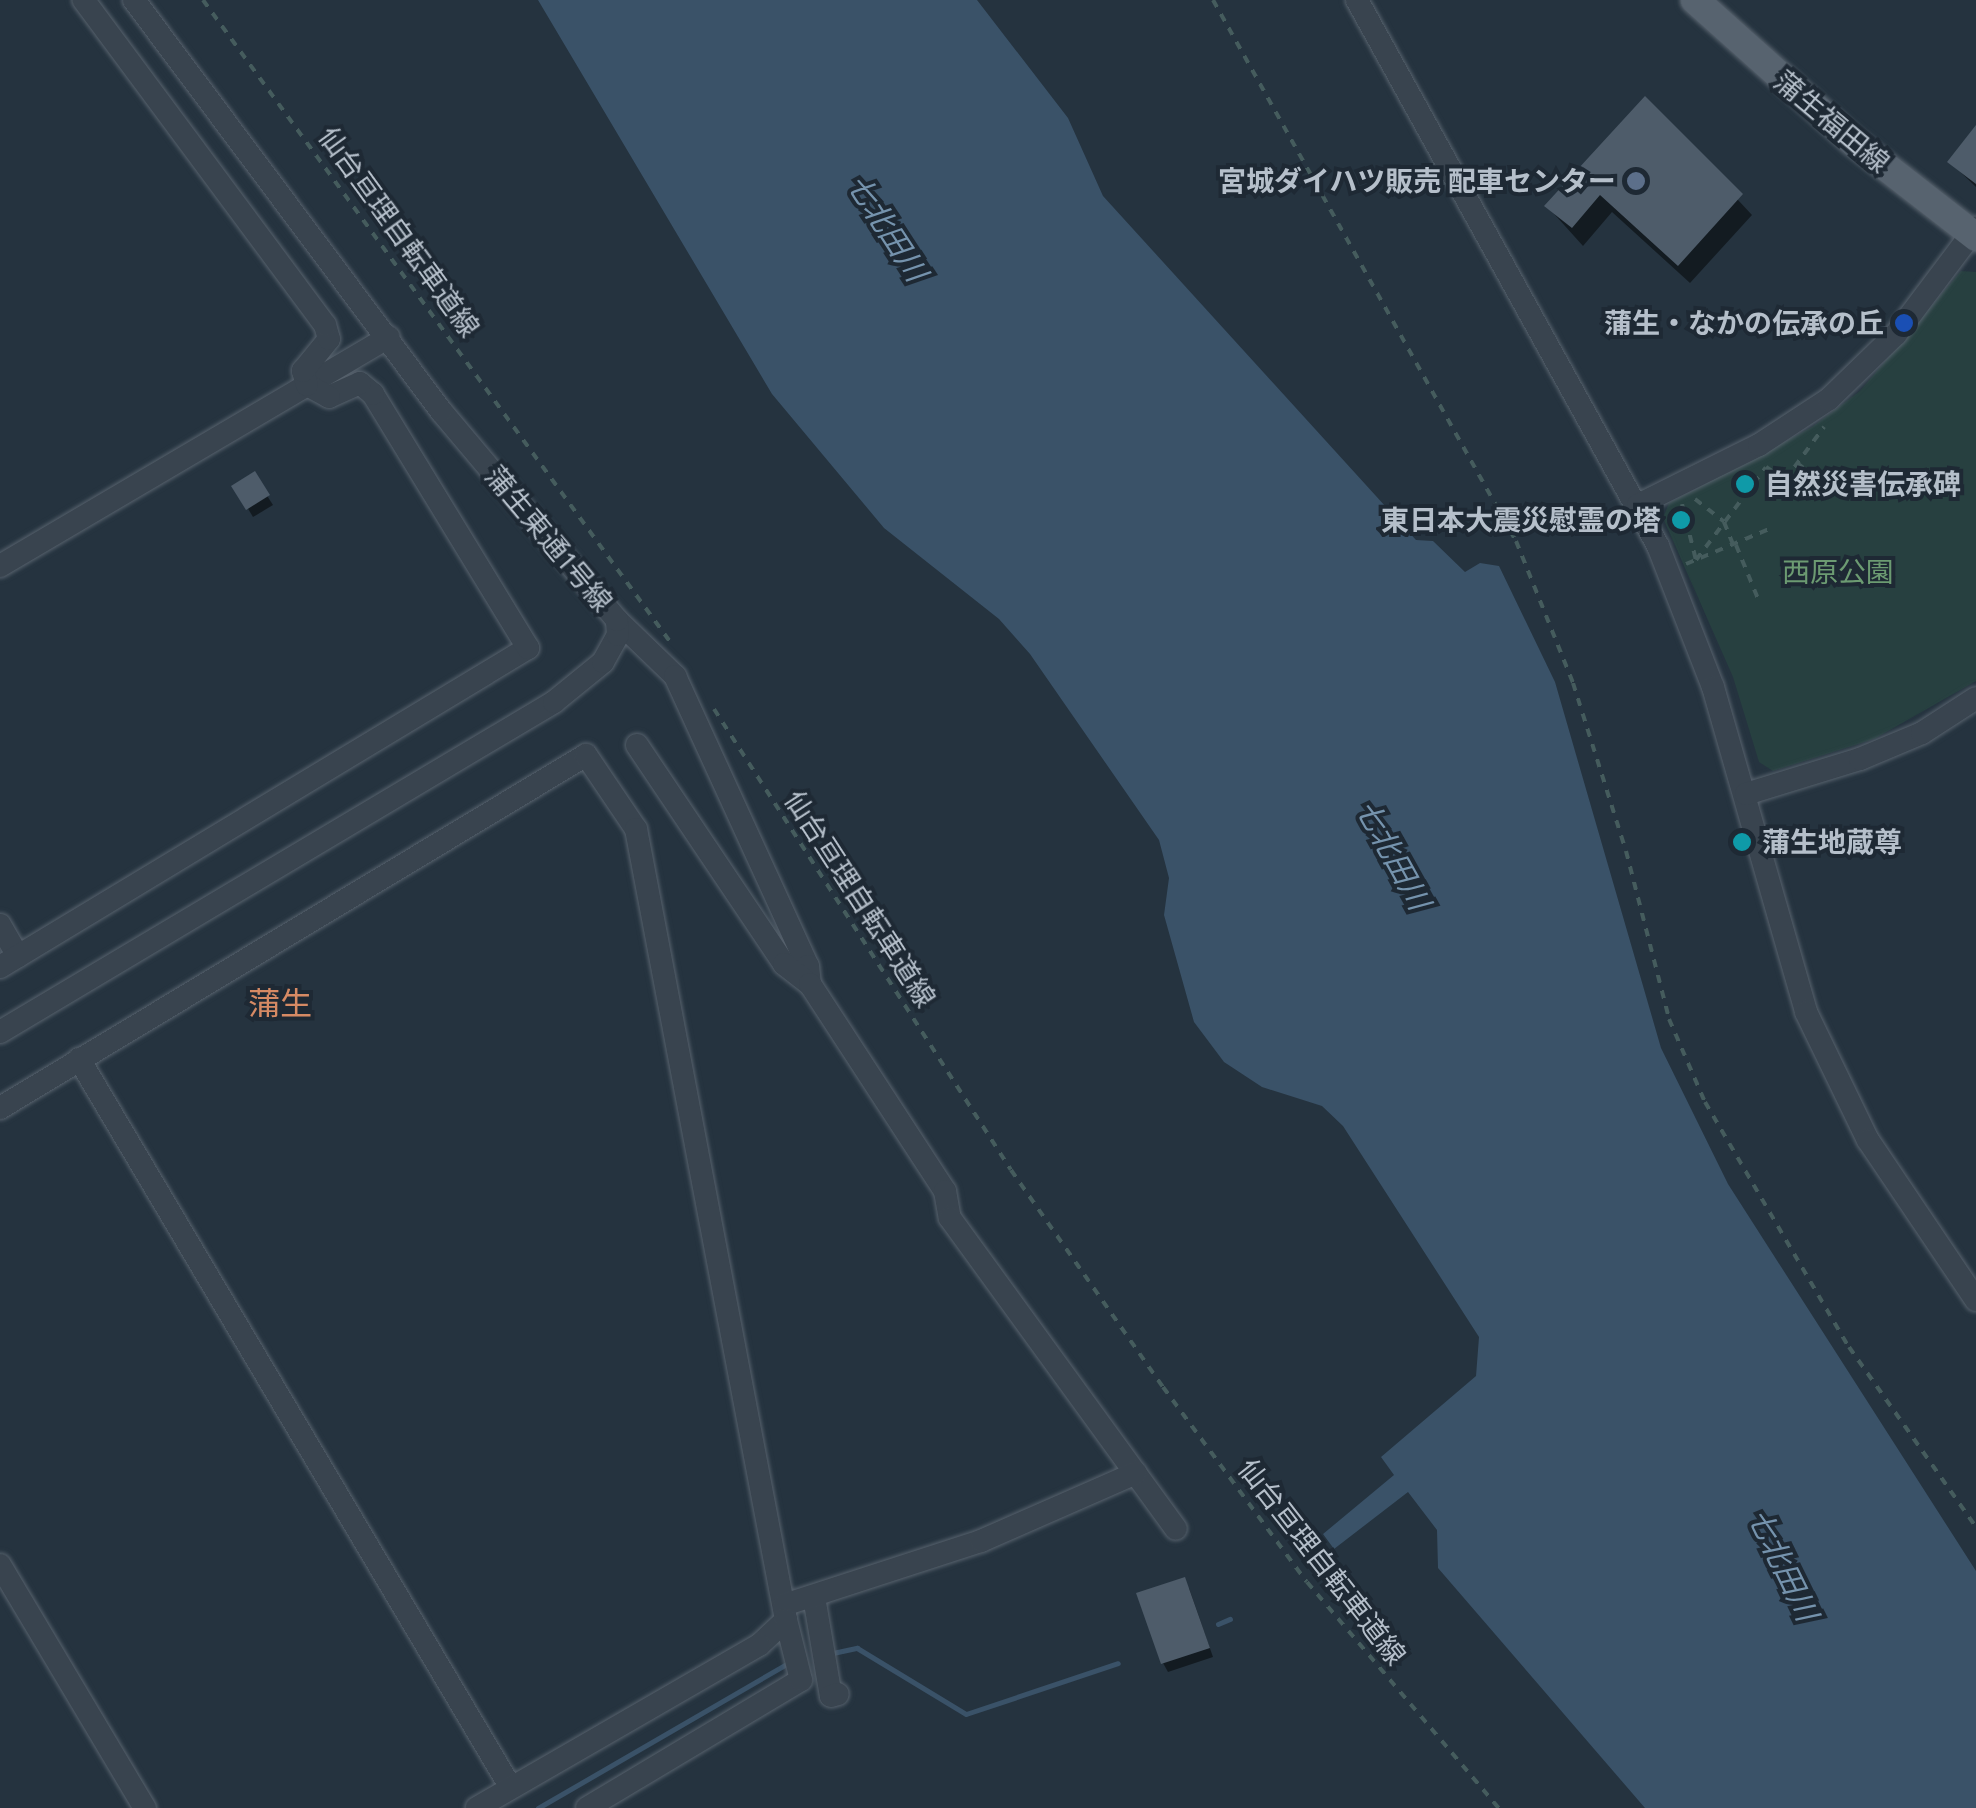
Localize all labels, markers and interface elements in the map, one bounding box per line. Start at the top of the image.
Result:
street label: 蒲生福田線 [1768,64,1896,180]
street label: 仙台亘理自転車道線 [311,120,487,344]
place label: 宮城ダイハツ販売 配車センター [1217,164,1616,198]
water label: 七北田川 [838,168,934,288]
marker: 宮城ダイハツ販売 配車センター [1625,170,1647,192]
place label: 蒲生・なかの伝承の丘 [1604,306,1884,340]
marker: 蒲生・なかの伝承の丘 [1893,312,1915,334]
street label: 蒲生東通1号線 [478,459,620,619]
place label: 自然災害伝承碑 [1765,467,1961,501]
marker: 自然災害伝承碑 [1734,473,1756,495]
place label: 東日本大震災慰霊の塔 [1381,503,1661,537]
marker: 東日本大震災慰霊の塔 [1670,509,1692,531]
park label: 西原公園 [1782,555,1894,589]
street label: 仙台亘理自転車道線 [777,784,943,1014]
water label: 七北田川 [1347,794,1437,916]
place label: 蒲生地蔵尊 [1762,825,1902,859]
marker: 蒲生地蔵尊 [1731,831,1753,853]
district label: 蒲生 [248,985,312,1023]
street label: 仙台亘理自転車道線 [1231,1452,1413,1672]
water label: 七北田川 [1740,1503,1824,1627]

